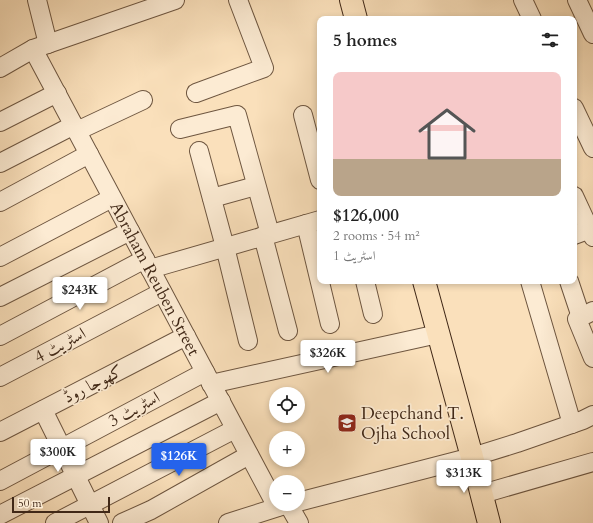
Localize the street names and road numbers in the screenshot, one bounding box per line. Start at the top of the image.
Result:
street label: Abraham Reuben Street [105,197,206,360]
street label: اسٹریٹ 4 [30,322,90,368]
street label: کھوجا روڈ [59,359,127,409]
street label: اسٹریٹ 3 [104,386,164,432]

